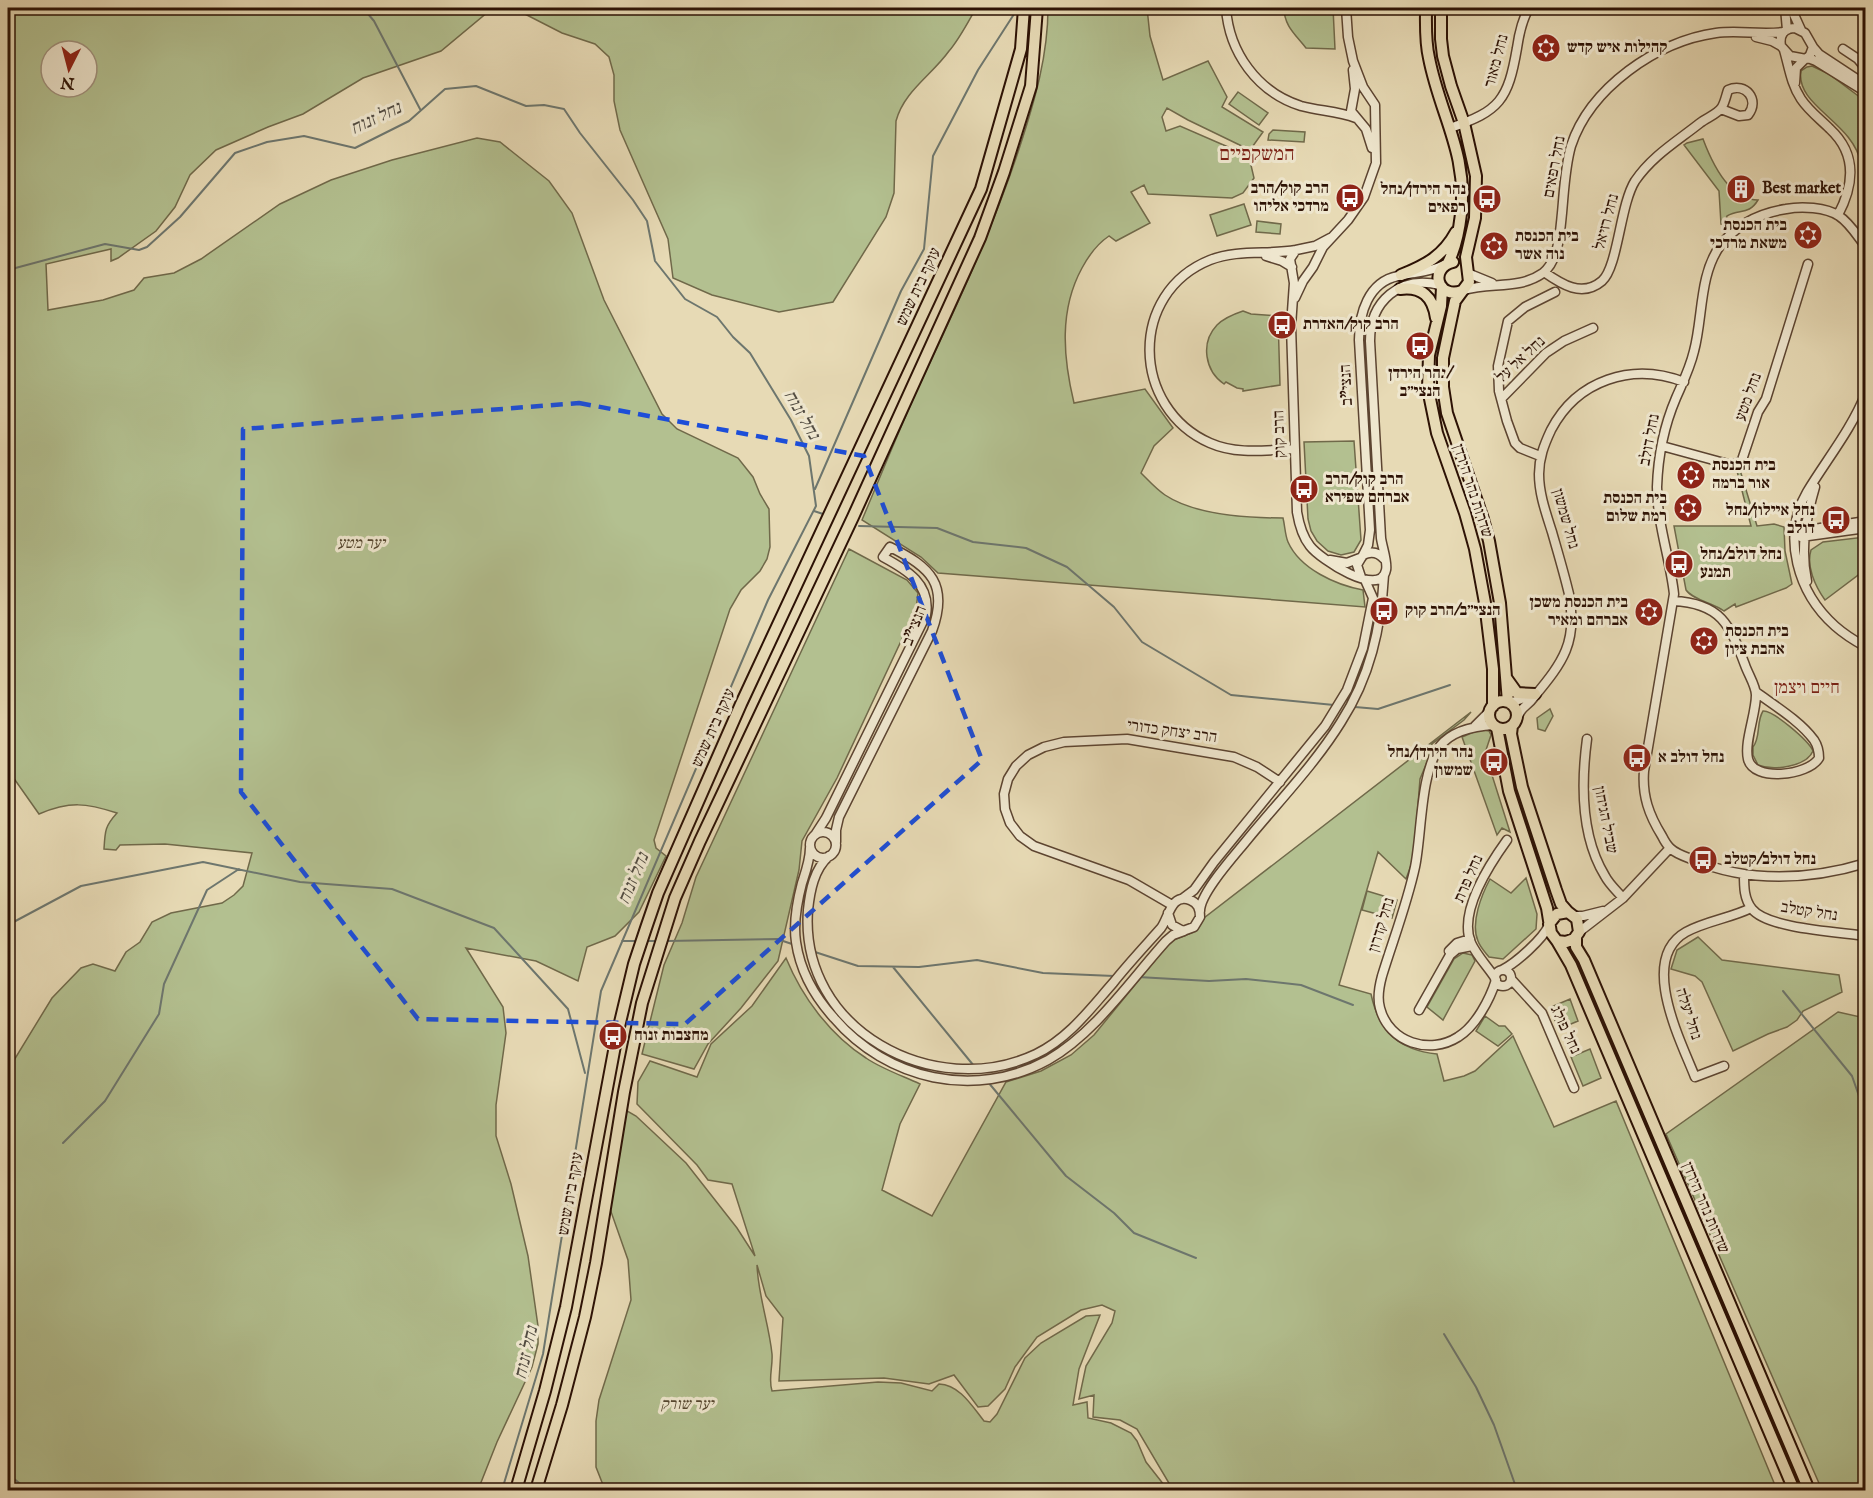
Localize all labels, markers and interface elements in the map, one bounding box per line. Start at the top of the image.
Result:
street label: נחל מאור [1480,32,1514,90]
synagogue icon: קהילות איש קדש [1530,32,1562,64]
place label: קהילות איש קדש [1567,38,1667,58]
north arrow [39,39,99,99]
text: N [60,71,77,93]
water label: נחל זנוח [347,96,407,141]
street label: נחל רפאים [1539,134,1571,200]
district label: המשקפיים [1219,142,1295,167]
building icon: Best market [1725,173,1757,205]
place label: הרב קוק/הרב מרדכי אליהו [1251,179,1329,217]
place label: Best market [1762,179,1841,199]
place label: נהר הירדן/נחל רפאים [1380,180,1466,218]
bus stop icon: הרב קוק/הרב מרדכי אליהו [1334,182,1366,214]
bus stop icon: נהר הירדן/נחל רפאים [1471,183,1503,215]
street label: נחל רזיאל [1590,192,1624,252]
place label: בית הכנסת משאת מרדכי [1710,216,1787,254]
synagogue icon: בית הכנסת משאת מרדכי [1792,219,1824,251]
place label: בית הכנסת נוה אשר [1515,227,1579,265]
synagogue icon: בית הכנסת נוה אשר [1478,230,1510,262]
street label: עוקף בית שמש [892,244,946,329]
bus stop icon: הרב קוק/האדרת [1266,309,1298,341]
place label: הרב קוק/האדרת [1303,315,1399,335]
bus stop icon: נהר הירדן/ הנצי״ב [1404,330,1436,362]
street label: נחל אל על [1492,332,1550,388]
street label: הנצי"ב [1336,364,1358,406]
place label: נהר הירדן/ הנצי״ב [1388,364,1455,402]
street label: נחל מטע [1731,370,1767,424]
water label: נחל זנוח [778,386,825,446]
street label: הרב קוק [1269,410,1291,458]
street label: נחל דולב [1635,412,1665,468]
street label: שדרות נהר הירדן [1447,442,1497,541]
place label: בית הכנסת אור ברמה [1712,456,1776,494]
synagogue icon: בית הכנסת אור ברמה [1675,459,1707,491]
place label: הרב קוק/הרב אברהם שפירא [1325,470,1410,508]
bus stop icon: הרב קוק/הרב אברהם שפירא [1288,473,1320,505]
street label: נחל שמשון [1547,487,1583,551]
place label: בית הכנסת רמת שלום [1603,489,1667,527]
synagogue icon: בית הכנסת רמת שלום [1672,492,1704,524]
place label: נחל איילון/נחל דולב [1726,501,1815,539]
bus stop icon: נחל איילון/נחל דולב [1820,504,1852,536]
park label: יער מטע [337,534,386,554]
place label: נחל דולב/נחל תמנע [1700,545,1782,583]
bus stop icon: נחל דולב/נחל תמנע [1663,548,1695,580]
place label: בית הכנסת משכן אברהם ומאיר [1530,593,1628,631]
bus stop icon: הנצי״ב/הרב קוק [1368,595,1400,627]
synagogue icon: בית הכנסת משכן אברהם ומאיר [1633,596,1665,628]
place label: הנצי״ב/הרב קוק [1405,601,1501,621]
street label: הנצי"ב [898,603,932,649]
place label: בית הכנסת אהבת ציון [1725,622,1789,660]
synagogue icon: בית הכנסת אהבת ציון [1688,625,1720,657]
district label: חיים ויצמן [1774,677,1840,700]
street label: עוקף בית שמש [688,685,740,770]
street label: הרב יצחק כדורי [1126,716,1218,748]
bus stop icon: נחל דולב א [1621,742,1653,774]
place label: נהר הירדן/נחל שמשון [1387,743,1473,781]
bus stop icon: נהר הירדן/נחל שמשון [1478,746,1510,778]
place label: נחל דולב א [1658,748,1724,768]
street label: שביל הגיחון [1589,785,1621,856]
bus stop icon: נחל דולב/קטלב [1687,844,1719,876]
water label: נחל זנוח [613,848,656,908]
place label: נחל דולב/קטלב [1724,850,1816,870]
street label: נחל פרת [1450,852,1488,906]
street label: נחל קדרון [1364,895,1400,955]
street label: נחל קטלב [1779,898,1839,926]
street label: נחל יעלה [1670,985,1706,1043]
street label: נחל פולג [1545,1003,1585,1057]
bus stop icon: מחצבות זנוח [597,1020,629,1052]
place label: מחצבות זנוח [634,1026,709,1046]
street label: עוקף בית שמש [554,1151,588,1237]
street label: שדרות נהר הירדן [1677,1159,1733,1257]
water label: נחל זנוח [510,1322,545,1382]
park label: יער שורק [661,1395,715,1415]

